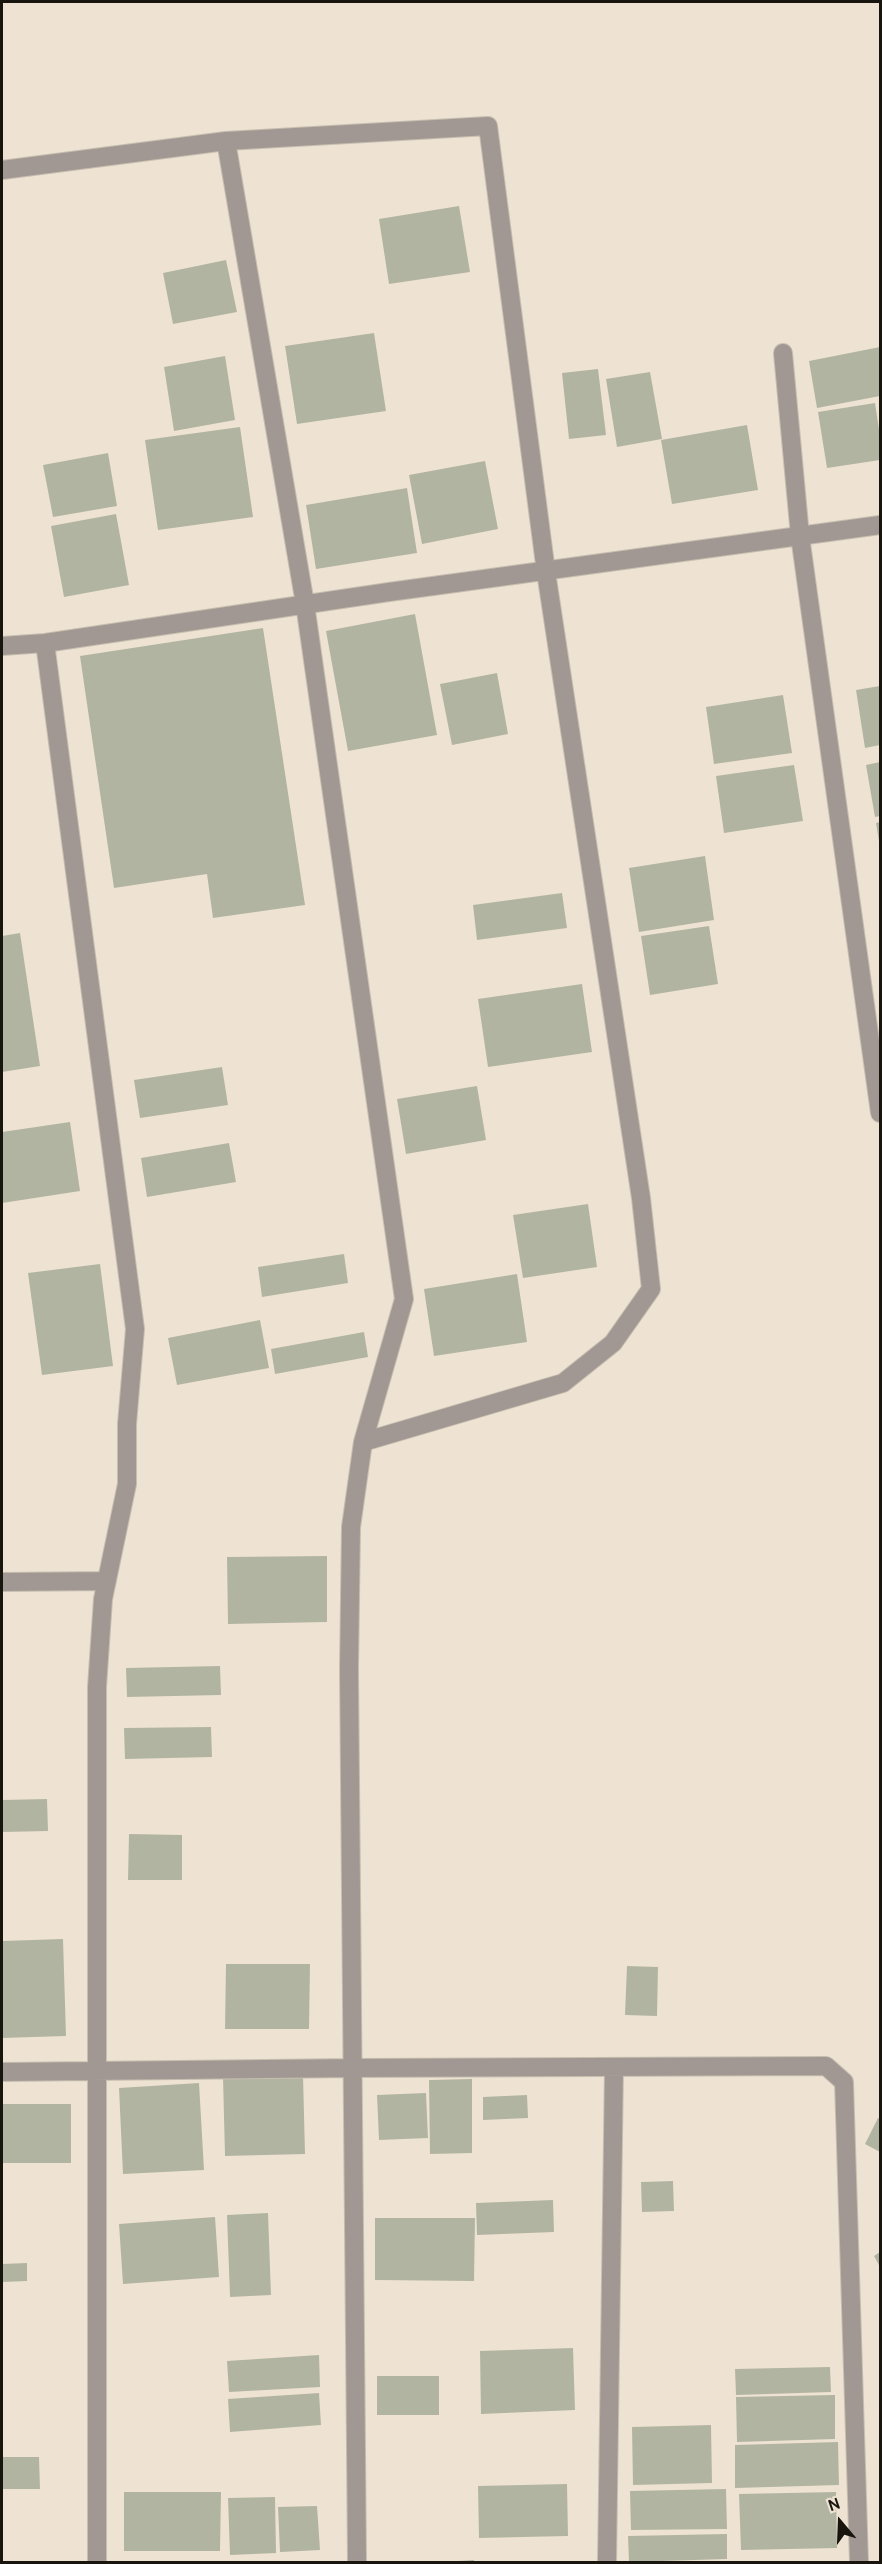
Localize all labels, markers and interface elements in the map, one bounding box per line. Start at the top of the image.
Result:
north arrow [810,2492,870,2552]
text: N [826,2494,842,2515]

